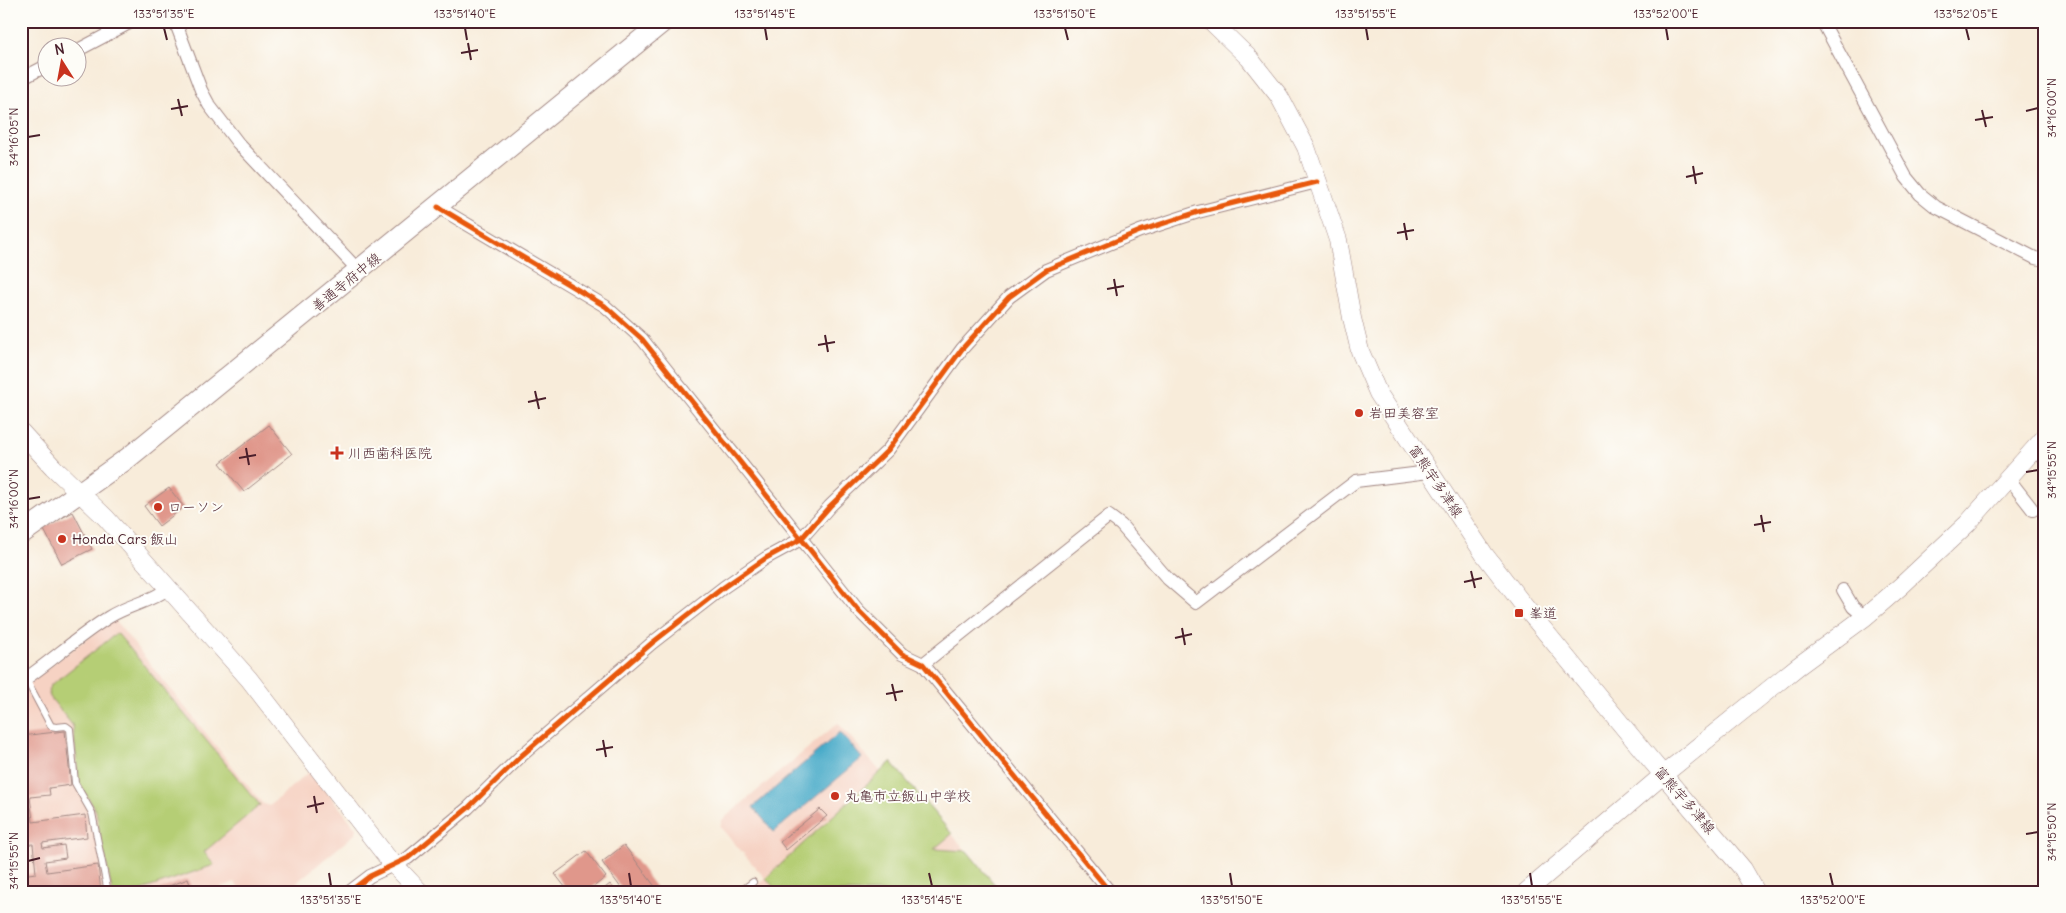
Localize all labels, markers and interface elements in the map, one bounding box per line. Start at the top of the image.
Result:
text: 133°51'35"E [133,6,195,21]
text: 133°51'40"E [434,6,496,21]
text: 133°51'45"E [734,6,796,21]
text: 133°51'50"E [1034,6,1096,21]
text: 133°51'55"E [1335,6,1397,21]
text: 133°52'00"E [1633,6,1699,21]
text: 133°52'05"E [1934,6,1998,21]
north arrow [38,38,88,88]
text: N [53,39,66,59]
text: 34°16'00"N [2044,78,2059,138]
text: 34°16'05"N [6,108,21,166]
street label: 善通寺府中線 [308,249,384,315]
place label: 岩田美容室 [1369,404,1439,422]
marker: 岩田美容室 [1353,407,1365,419]
street label: 富熊宇多津線 [1405,441,1467,521]
text: 34°15'55"N [2044,441,2059,499]
place label: 川西歯科医院 [348,444,432,462]
marker: 川西歯科医院 [330,446,344,460]
text: 34°16'00"N [6,469,21,529]
place label: ローソン [168,498,224,516]
marker: ローソン [152,501,164,513]
place label: Honda Cars 飯山 [72,530,178,548]
marker: Honda Cars 飯山 [56,533,68,545]
place label: 峯道 [1529,604,1557,622]
marker: 峯道 [1513,607,1525,619]
street label: 富熊宇多津線 [1651,762,1719,838]
place label: 丸亀市立飯山中学校 [845,787,971,805]
marker: 丸亀市立飯山中学校 [829,790,841,802]
text: 34°15'50"N [2044,803,2059,861]
text: 34°15'55"N [6,832,21,890]
text: 133°51'35"E [300,892,362,907]
text: 133°51'40"E [600,892,662,907]
text: 133°51'45"E [901,892,963,907]
text: 133°51'50"E [1201,892,1263,907]
text: 133°51'55"E [1501,892,1563,907]
text: 133°52'00"E [1800,892,1866,907]

